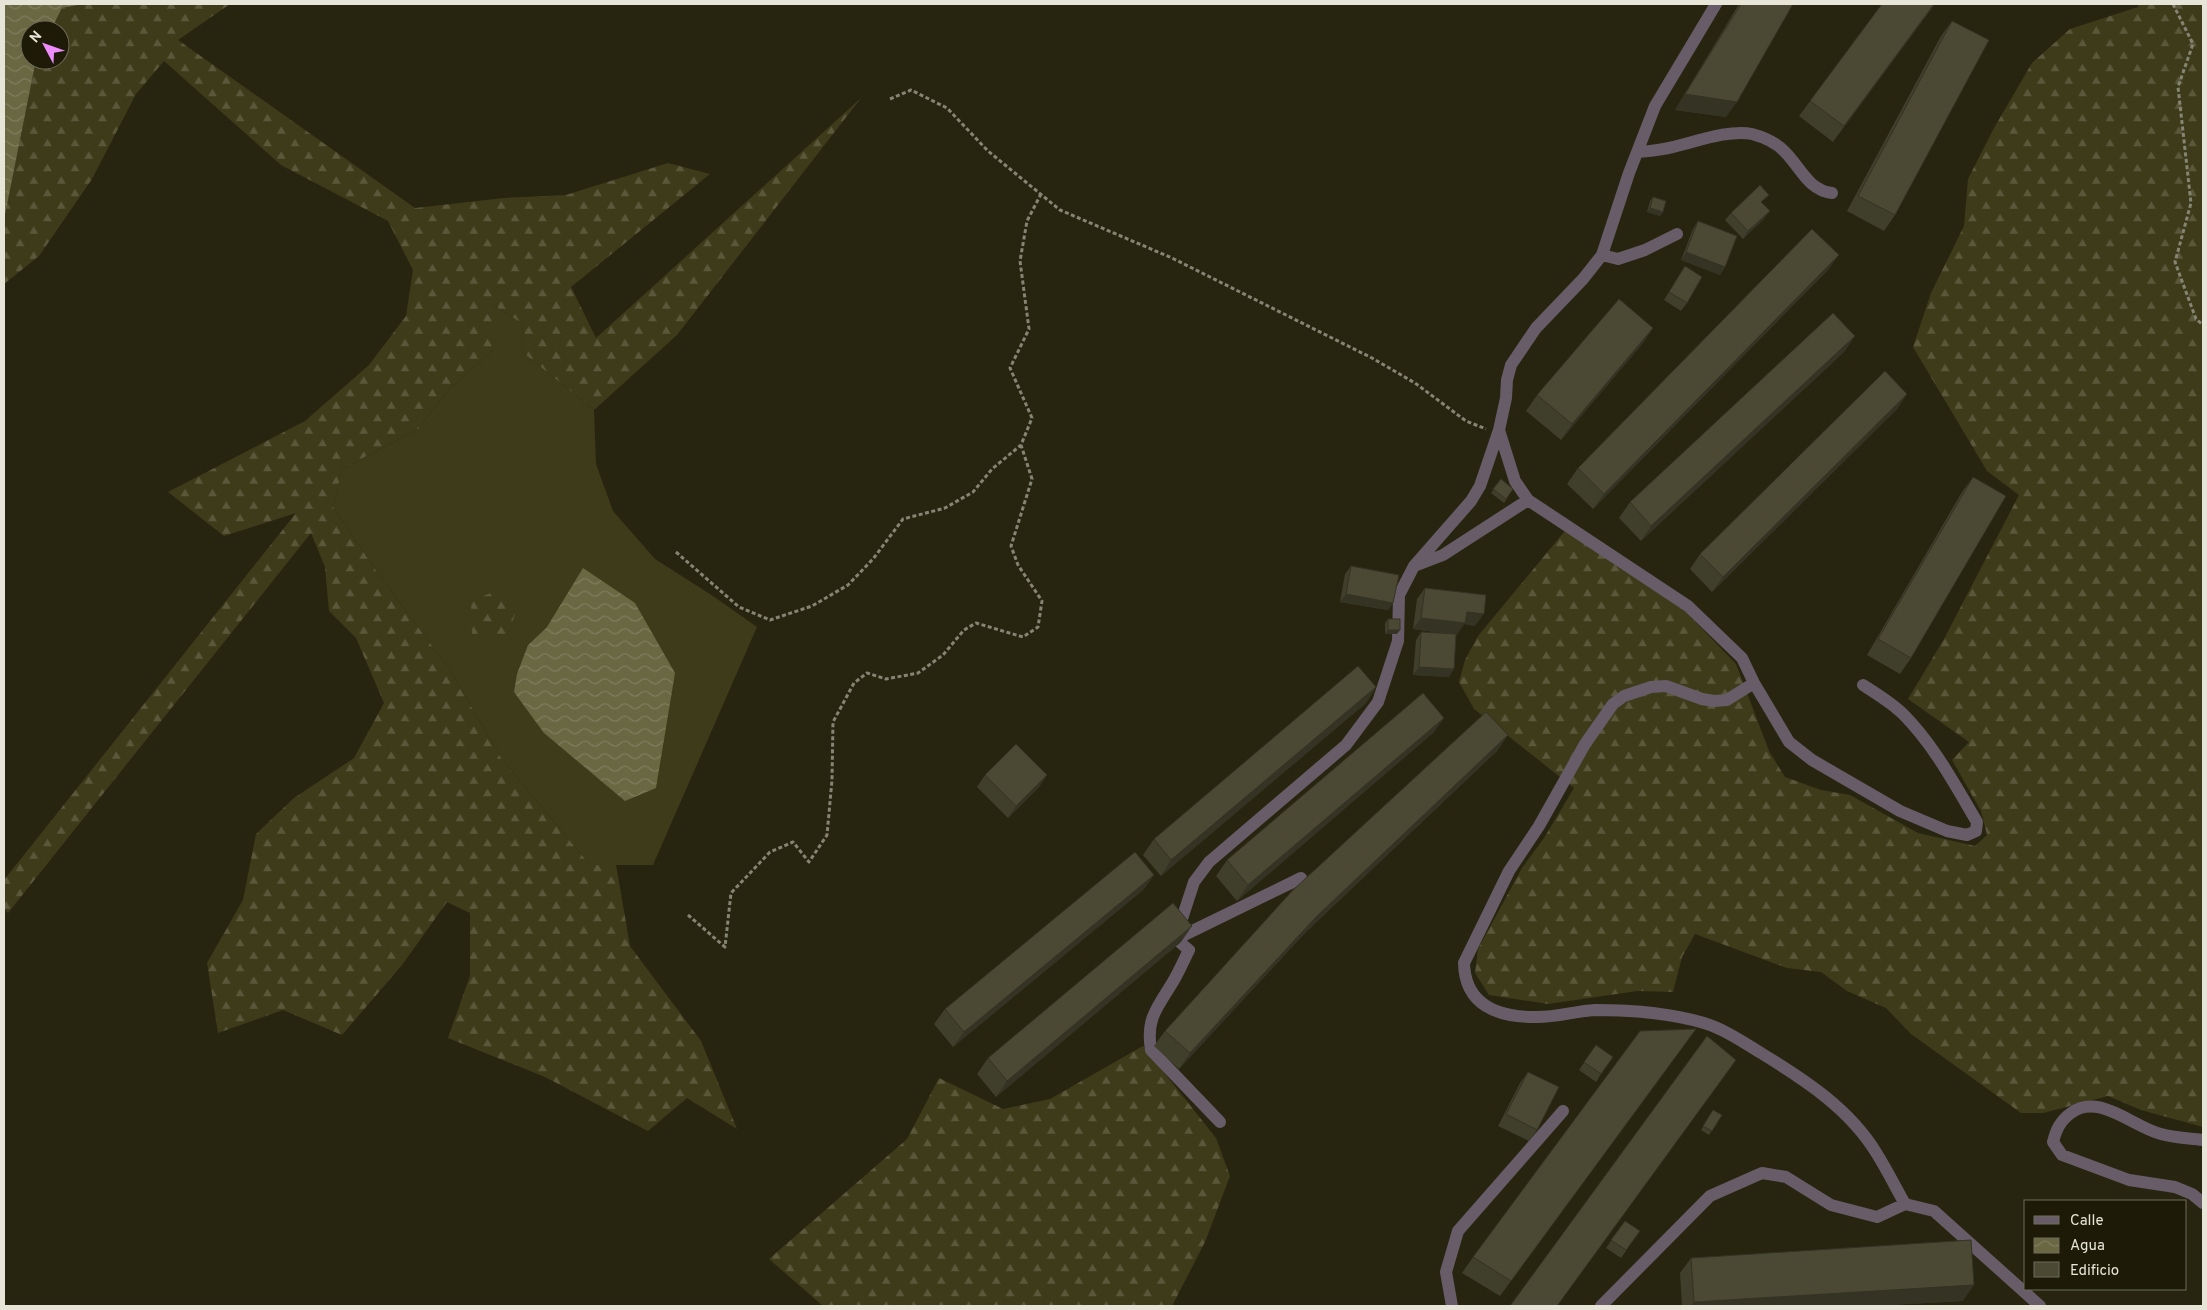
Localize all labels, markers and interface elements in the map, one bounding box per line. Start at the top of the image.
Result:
north arrow [20,20,70,70]
text: N [27,28,46,47]
legend [2024,1200,2187,1290]
text: Calle [2070,1212,2104,1231]
text: Agua [2070,1237,2105,1256]
text: Edificio [2070,1262,2119,1281]

